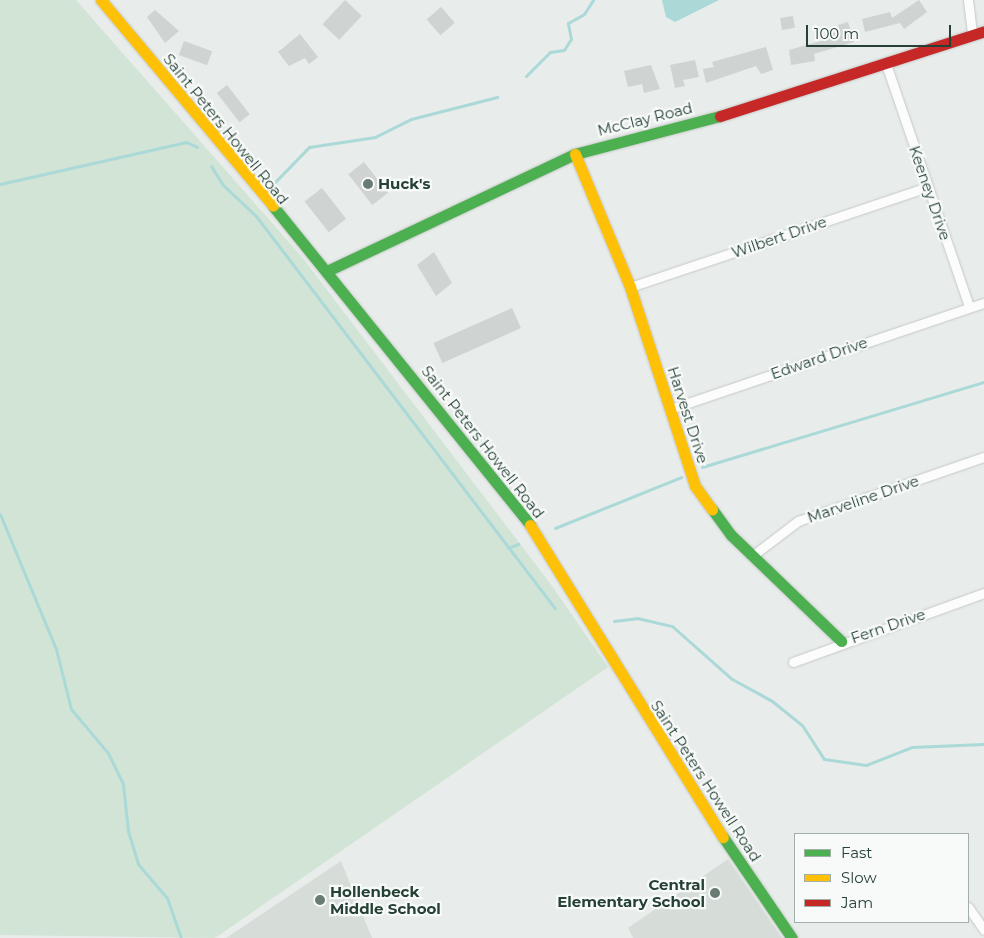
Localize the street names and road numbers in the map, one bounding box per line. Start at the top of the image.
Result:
street label: Saint Peters Howell Road [160,50,292,208]
street label: McClay Road [596,99,694,139]
street label: Keeney Drive [905,143,955,243]
street label: Wilbert Drive [729,212,829,262]
street label: Edward Drive [768,333,870,383]
street label: Saint Peters Howell Road [418,362,548,522]
street label: Harvest Drive [664,364,712,466]
street label: Marveline Drive [805,471,921,527]
street label: Fern Drive [848,605,928,647]
street label: Saint Peters Howell Road [647,697,765,865]

